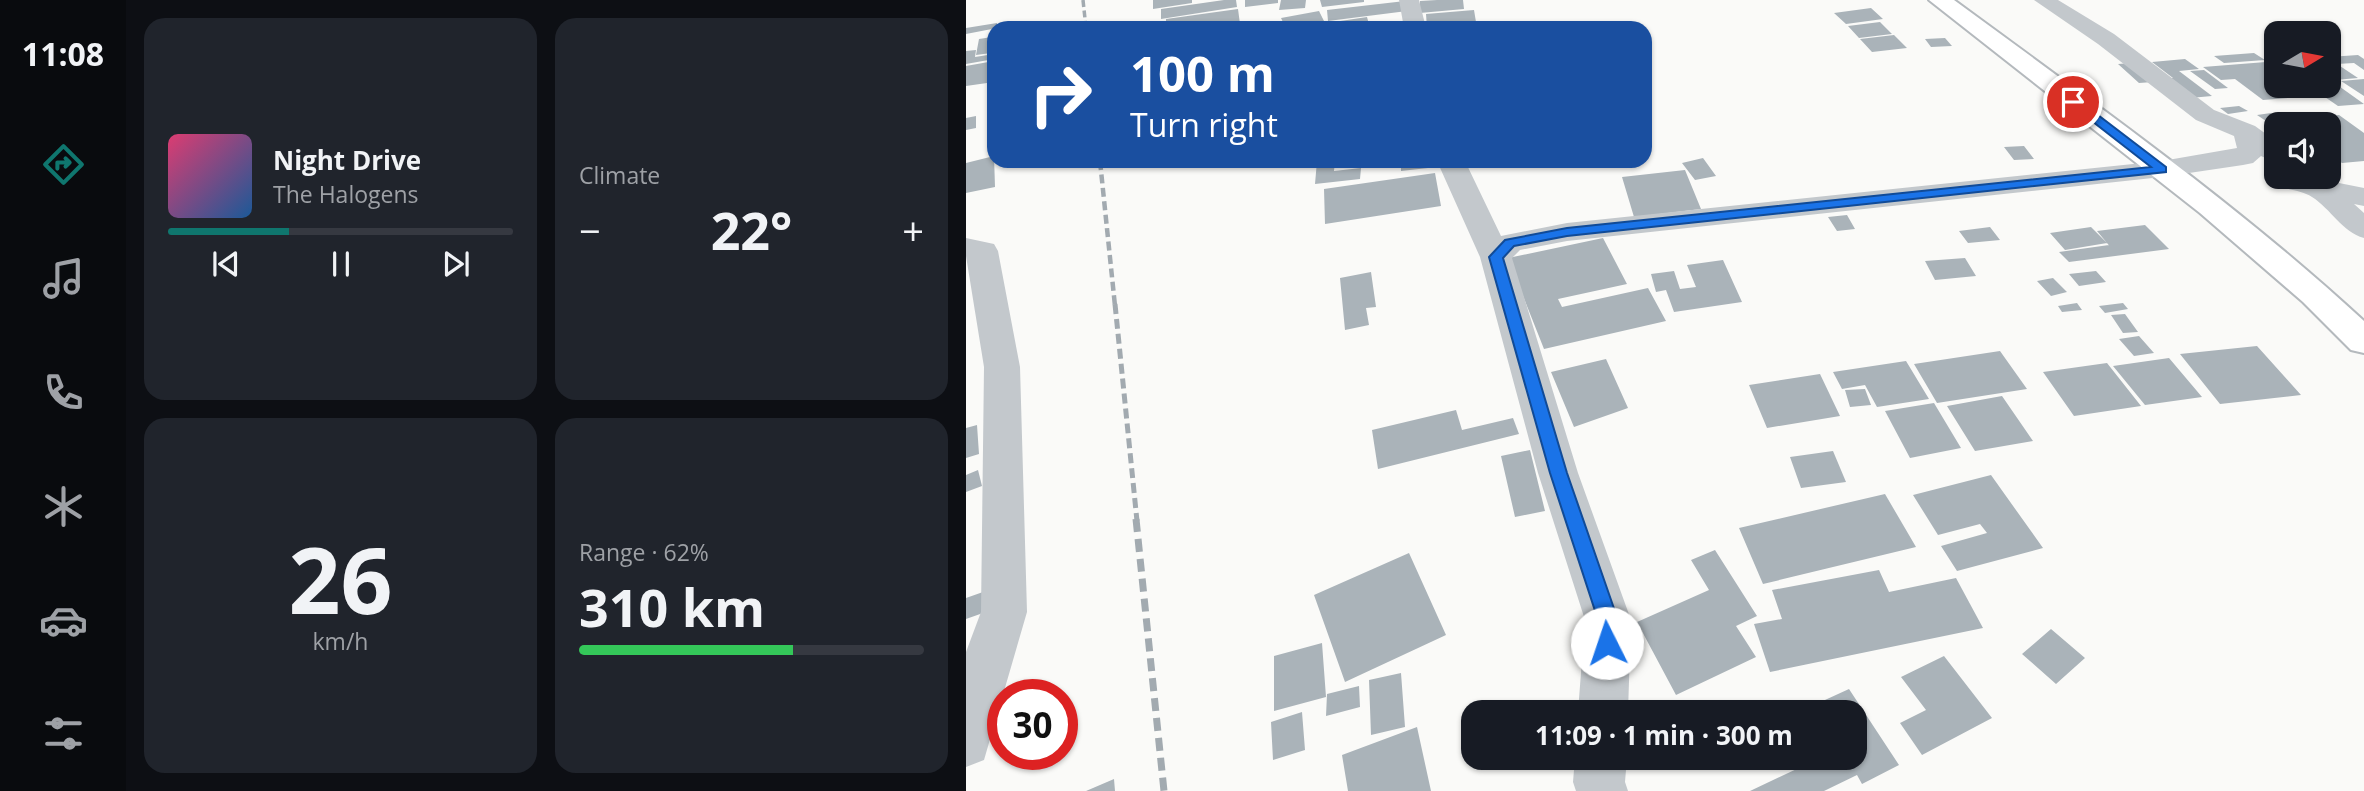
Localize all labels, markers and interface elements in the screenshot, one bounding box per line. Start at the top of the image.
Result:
north arrow [2264,21,2342,98]
map controls [2264,21,2341,189]
text: 11:08 [22,32,104,75]
text: 100 m [1130,40,1275,106]
icon: right [1015,49,1106,140]
pin [2043,72,2103,132]
icon: arrive [2054,83,2092,121]
text: Turn right [1130,103,1278,146]
button: sound [2264,112,2341,189]
icon: directions [39,140,88,189]
text: Night Drive [273,142,421,178]
text: Climate [579,159,660,191]
text: The Halogens [273,178,419,210]
text: 22° [711,194,792,265]
text: − [579,204,601,256]
text: + [902,204,924,256]
icon: previous [207,245,245,283]
icon: pause [322,245,360,283]
icon: next [437,245,475,283]
icon: music [39,254,88,303]
icon: phone [39,368,88,417]
icon: climate [39,482,88,531]
text: 26 [288,517,393,641]
text: Range · 62% [579,536,709,568]
text: 310 km [579,571,765,642]
icon: car [39,596,88,645]
position arrow [1570,606,1644,680]
text: km/h [313,625,368,657]
speed limit sign: 30 [987,679,1078,770]
icon: filters [39,709,88,758]
text: 11:09 · 1 min · 300 m [1535,717,1793,753]

